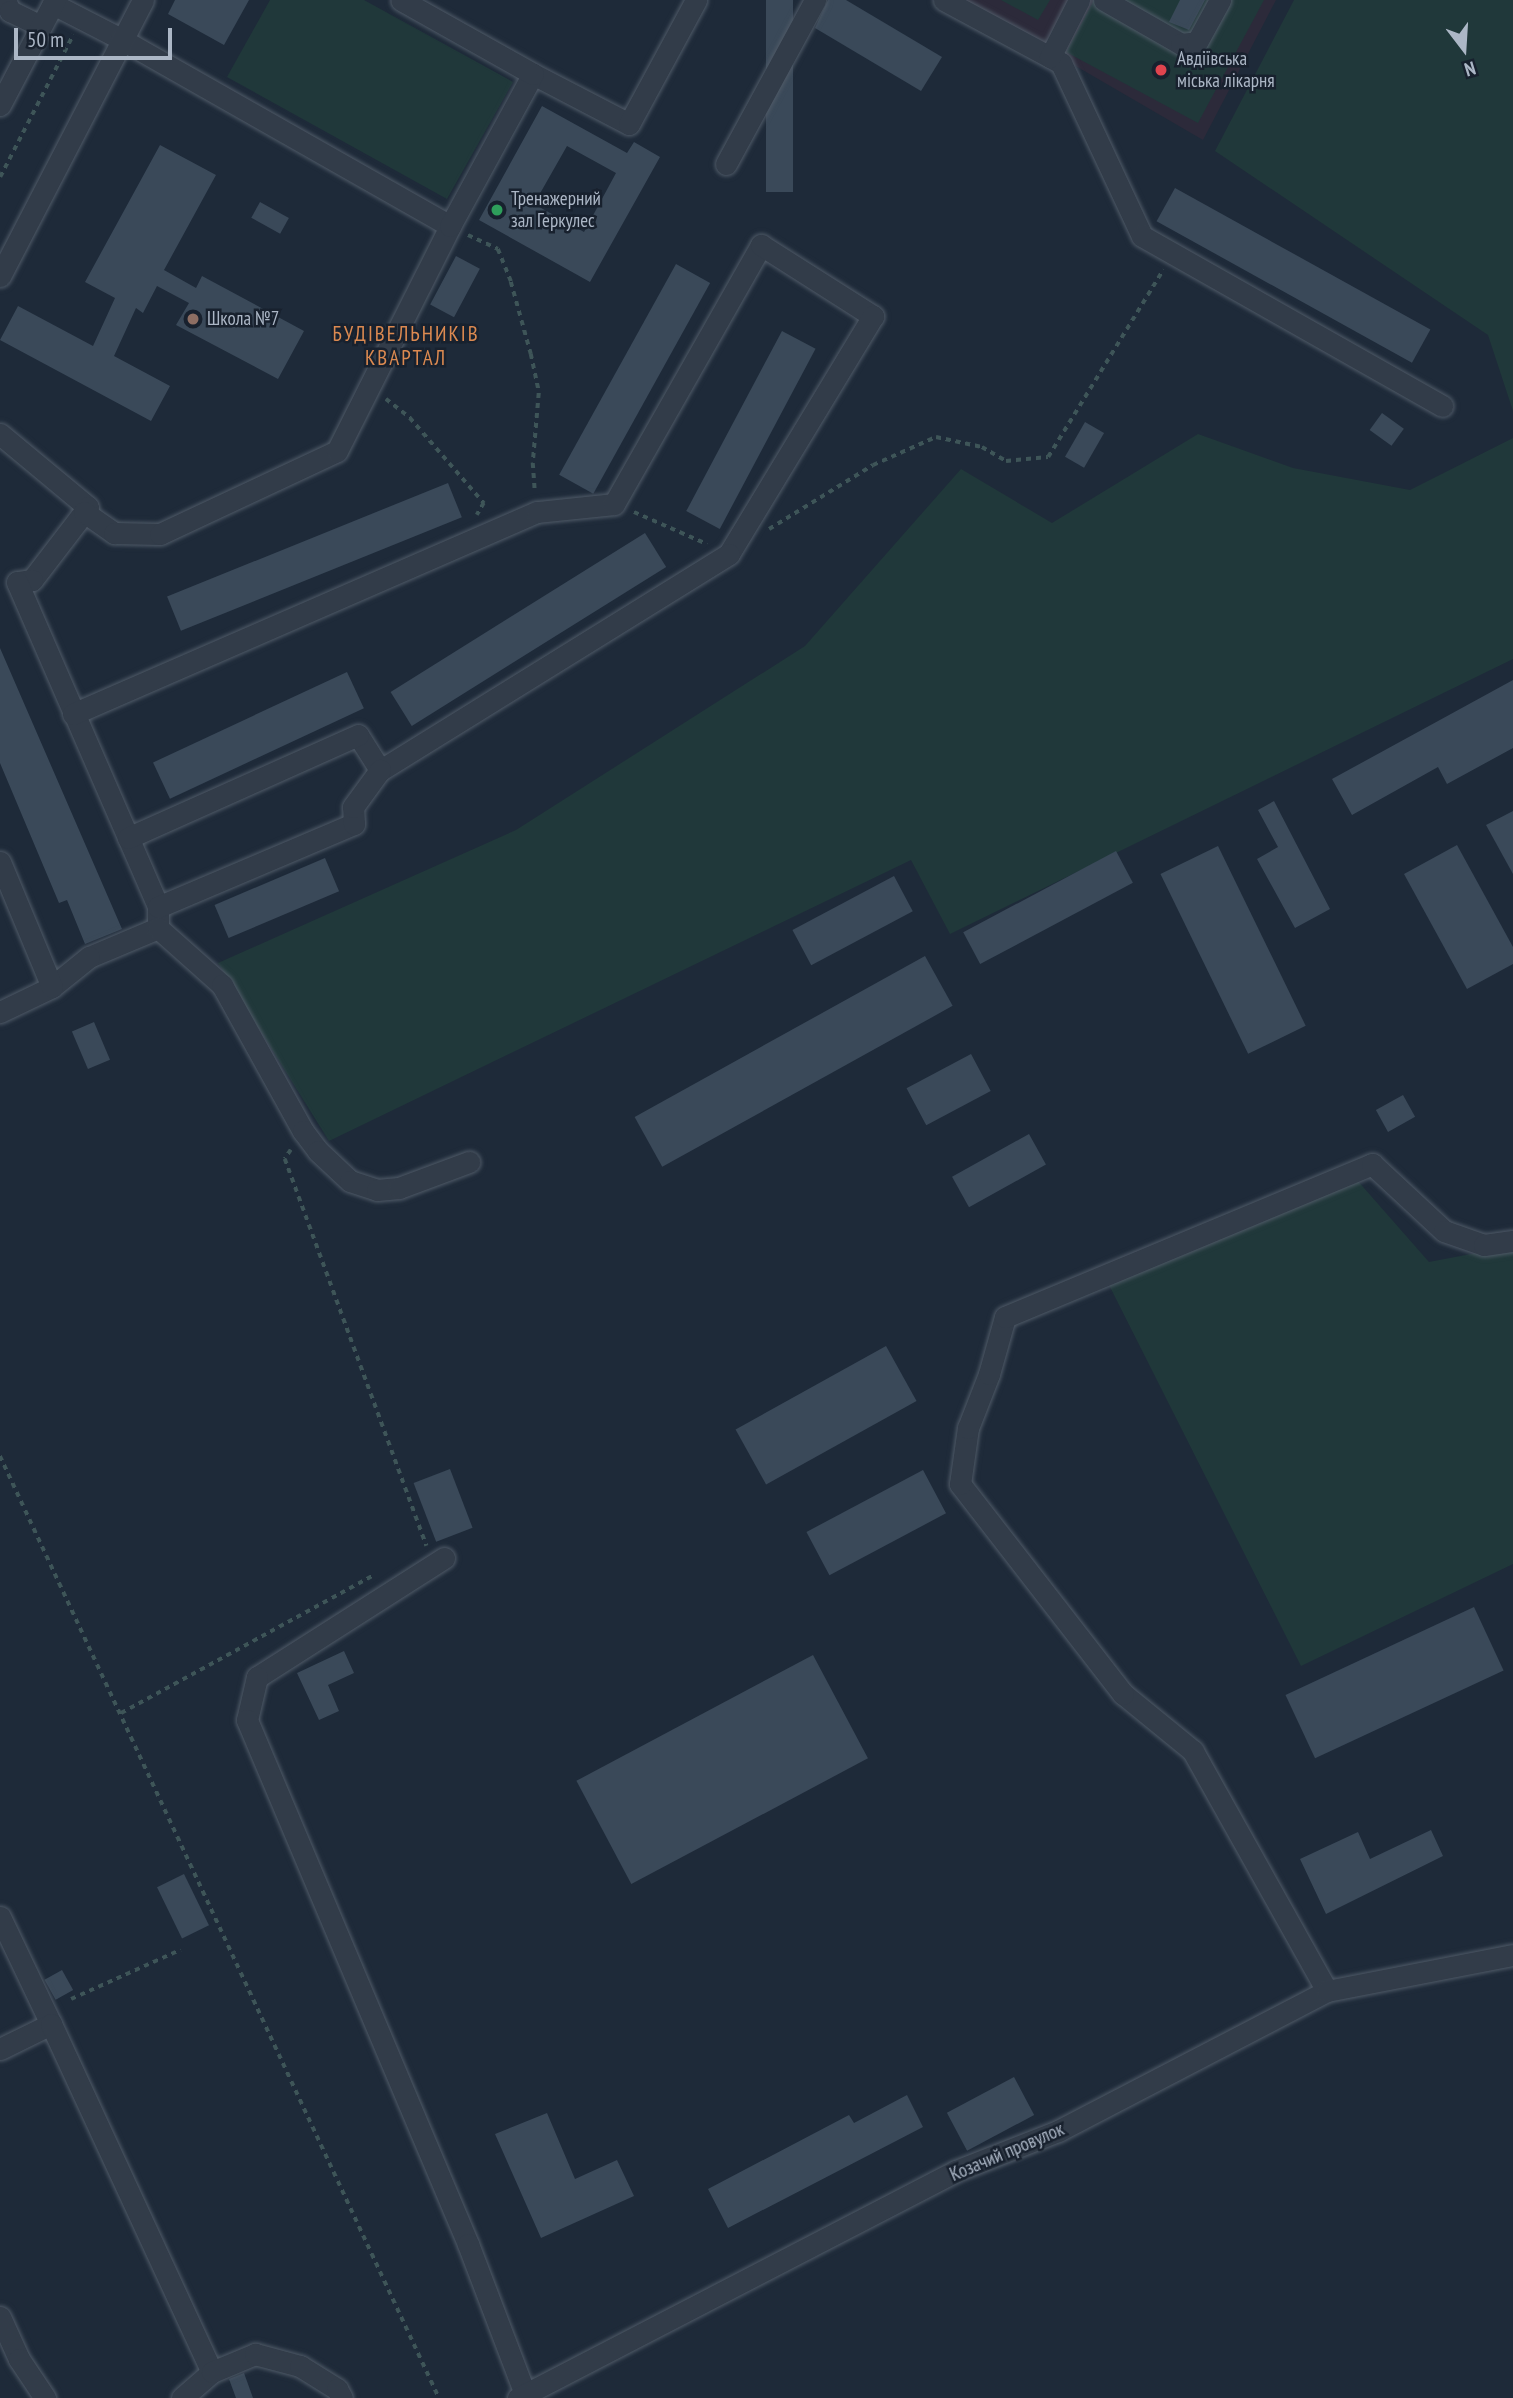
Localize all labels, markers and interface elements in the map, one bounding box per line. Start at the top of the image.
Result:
scale bar [18,14,175,58]
north arrow [1429,14,1499,84]
text: 50 m [27,26,64,53]
place label: Авдіївська міська лікарня [1177,48,1275,92]
text: N [1462,56,1479,82]
marker: Авдіївська міська лікарня [1151,60,1171,80]
place label: Тренажерний зал Геркулес [511,188,601,232]
marker: Тренажерний зал Геркулес [489,202,505,218]
place label: Школа №7 [207,308,279,330]
marker: Школа №7 [185,311,201,327]
district label: БУДІВЕЛЬНИКІВ КВАРТАЛ [334,321,478,371]
street label: Козачий провулок [947,2118,1067,2186]

